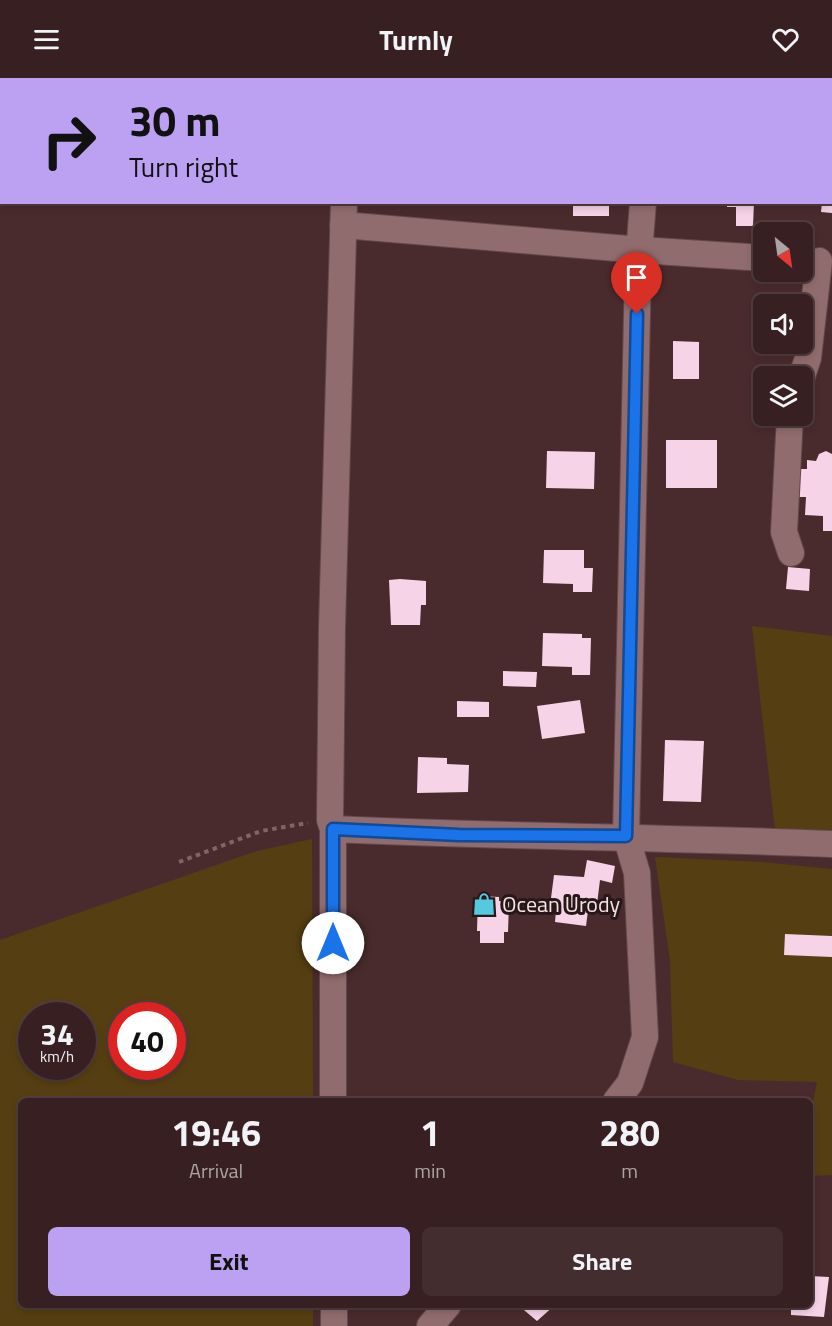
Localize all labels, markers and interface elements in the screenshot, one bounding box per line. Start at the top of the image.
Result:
text: Turnly [379,19,453,60]
icon: menu [30,23,63,56]
icon: heart [769,23,802,56]
text: 30 m [129,88,221,152]
icon: right [30,102,108,180]
text: Turn right [129,146,238,187]
north arrow [753,222,813,282]
map controls [753,222,813,426]
pin [611,252,662,314]
icon: arrive [620,261,653,294]
button: sound [753,294,813,354]
button: layers [753,366,813,426]
place label: Ocean Urody [502,887,621,921]
shop icon: Ocean Urody [471,891,497,917]
position arrow [301,911,365,975]
speed limit sign: 40 [108,1002,186,1080]
text: 34 [40,1011,74,1057]
text: km/h [40,1045,74,1068]
text: 19:46 [171,1105,261,1160]
text: 1 [420,1105,440,1160]
text: 280 [599,1105,660,1160]
text: Arrival [189,1155,243,1186]
text: min [414,1155,446,1186]
text: m [621,1155,638,1186]
button: Exit [48,1227,410,1296]
button: Share [422,1227,783,1296]

